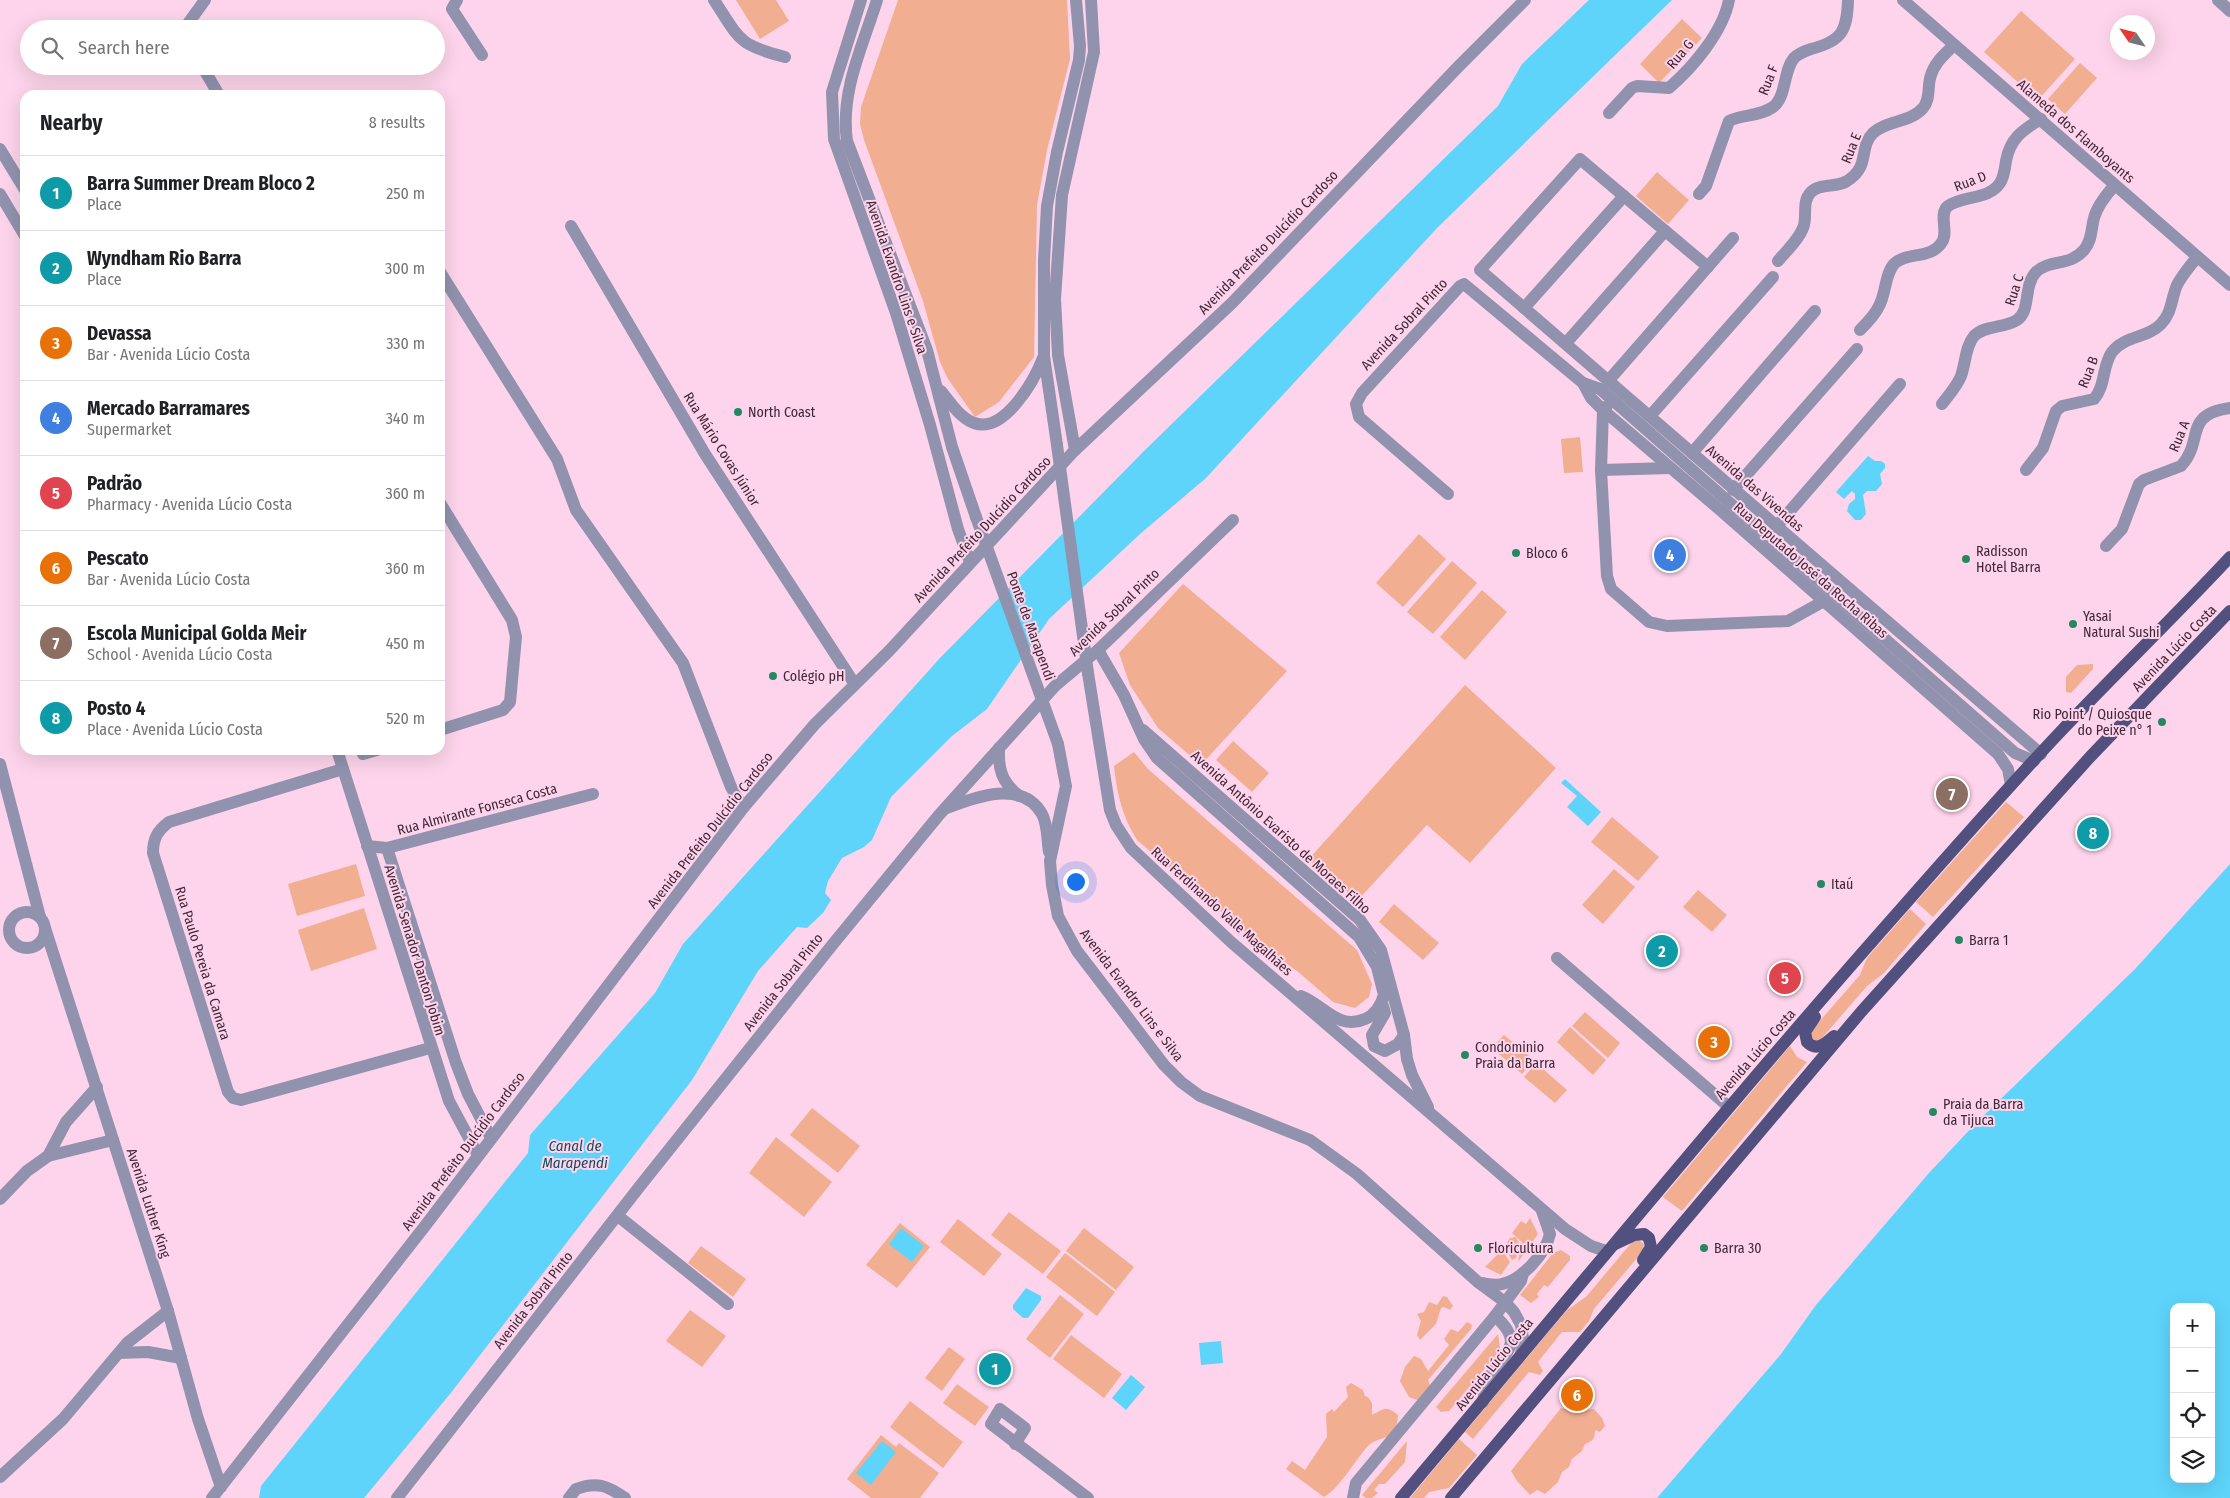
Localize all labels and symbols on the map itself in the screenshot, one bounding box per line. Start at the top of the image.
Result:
north arrow [2110,15,2155,60]
street label: Rua G [1663,36,1698,72]
street label: Rua F [1755,63,1782,98]
street label: Alameda dos Flamboyants [2013,76,2138,187]
street label: Rua E [1838,130,1865,166]
street label: Avenida Prefeito Dulcídio Cardoso [1195,167,1342,318]
street label: Rua D [1952,168,1989,195]
street label: Avenida Evandro Lins e Silva [862,198,931,357]
street label: Rua C [2001,272,2028,308]
street label: Avenida Sobral Pinto [1358,275,1451,374]
street label: Rua B [2075,354,2102,391]
street label: Rua Mário Covas Júnior [680,389,764,510]
place label: North Coast [748,404,816,421]
marker: North Coast [732,406,744,418]
street label: Rua A [2166,417,2194,454]
street label: Avenida das Vivendas [1702,441,1807,535]
street label: Avenida Prefeito Dulcídio Cardoso [910,453,1055,606]
street label: Rua Deputado José da Rocha Ribas [1730,499,1891,642]
pin: 4 [1654,536,1686,574]
place label: Radisson Hotel Barra [1976,543,2041,576]
place label: Bloco 6 [1526,545,1568,562]
marker: Bloco 6 [1510,547,1522,559]
marker: Radisson Hotel Barra [1960,553,1972,565]
street label: Avenida Sobral Pinto [1066,565,1163,660]
street label: Ponte de Marapendi [1003,569,1058,683]
street label: Avenida Lúcio Costa [2129,601,2220,695]
place label: Yasai Natural Sushi [2083,608,2160,641]
marker: Yasai Natural Sushi [2067,618,2079,630]
place label: Colégio pH [783,668,844,685]
marker: Colégio pH [767,670,779,682]
place label: Rio Point / Quiosque do Peixe n° 1 [2033,706,2152,739]
marker: Rio Point / Quiosque do Peixe n° 1 [2156,716,2168,728]
street label: Avenida Antônio Evaristo de Moraes Filho [1187,747,1374,918]
street label: Avenida Prefeito Dulcídio Cardoso [644,749,777,912]
pin: 7 [1936,775,1968,813]
street label: Rua Almirante Fonseca Costa [395,780,559,839]
pin: 8 [2077,814,2109,852]
street label: Rua Ferdinando Valle Magalhães [1147,843,1296,979]
street label: Avenida Senador Danton Jobim [380,863,449,1038]
your location [1063,869,1089,895]
place label: Itaú [1831,876,1853,893]
marker: Itaú [1815,878,1827,890]
street label: Rua Paulo Pereia da Camara [171,884,234,1042]
street label: Avenida Evandro Lins e Silva [1076,926,1187,1065]
street label: Avenida Sobral Pinto [740,930,827,1034]
pin: 2 [1646,932,1678,970]
place label: Barra 1 [1969,932,2008,949]
marker: Barra 1 [1953,934,1965,946]
pin: 5 [1769,959,1801,997]
street label: Avenida Lúcio Costa [1712,1006,1799,1103]
pin: 3 [1698,1023,1730,1061]
place label: Condominio Praia da Barra [1475,1039,1556,1072]
marker: Condominio Praia da Barra [1459,1049,1471,1061]
street label: Avenida Prefeito Dulcídio Cardoso [398,1069,529,1234]
place label: Praia da Barra da Tijuca [1943,1096,2024,1129]
marker: Praia da Barra da Tijuca [1927,1106,1939,1118]
water label: Canal de Marapendi [542,1137,608,1172]
street label: Avenida Luther King [123,1146,174,1261]
place label: Floricultura [1488,1240,1554,1257]
place label: Barra 30 [1714,1240,1762,1257]
marker: Floricultura [1472,1242,1484,1254]
marker: Barra 30 [1698,1242,1710,1254]
street label: Avenida Sobral Pinto [490,1248,577,1352]
street label: Avenida Lúcio Costa [1452,1315,1537,1414]
pin: 1 [979,1350,1011,1388]
pin: 6 [1561,1376,1593,1414]

